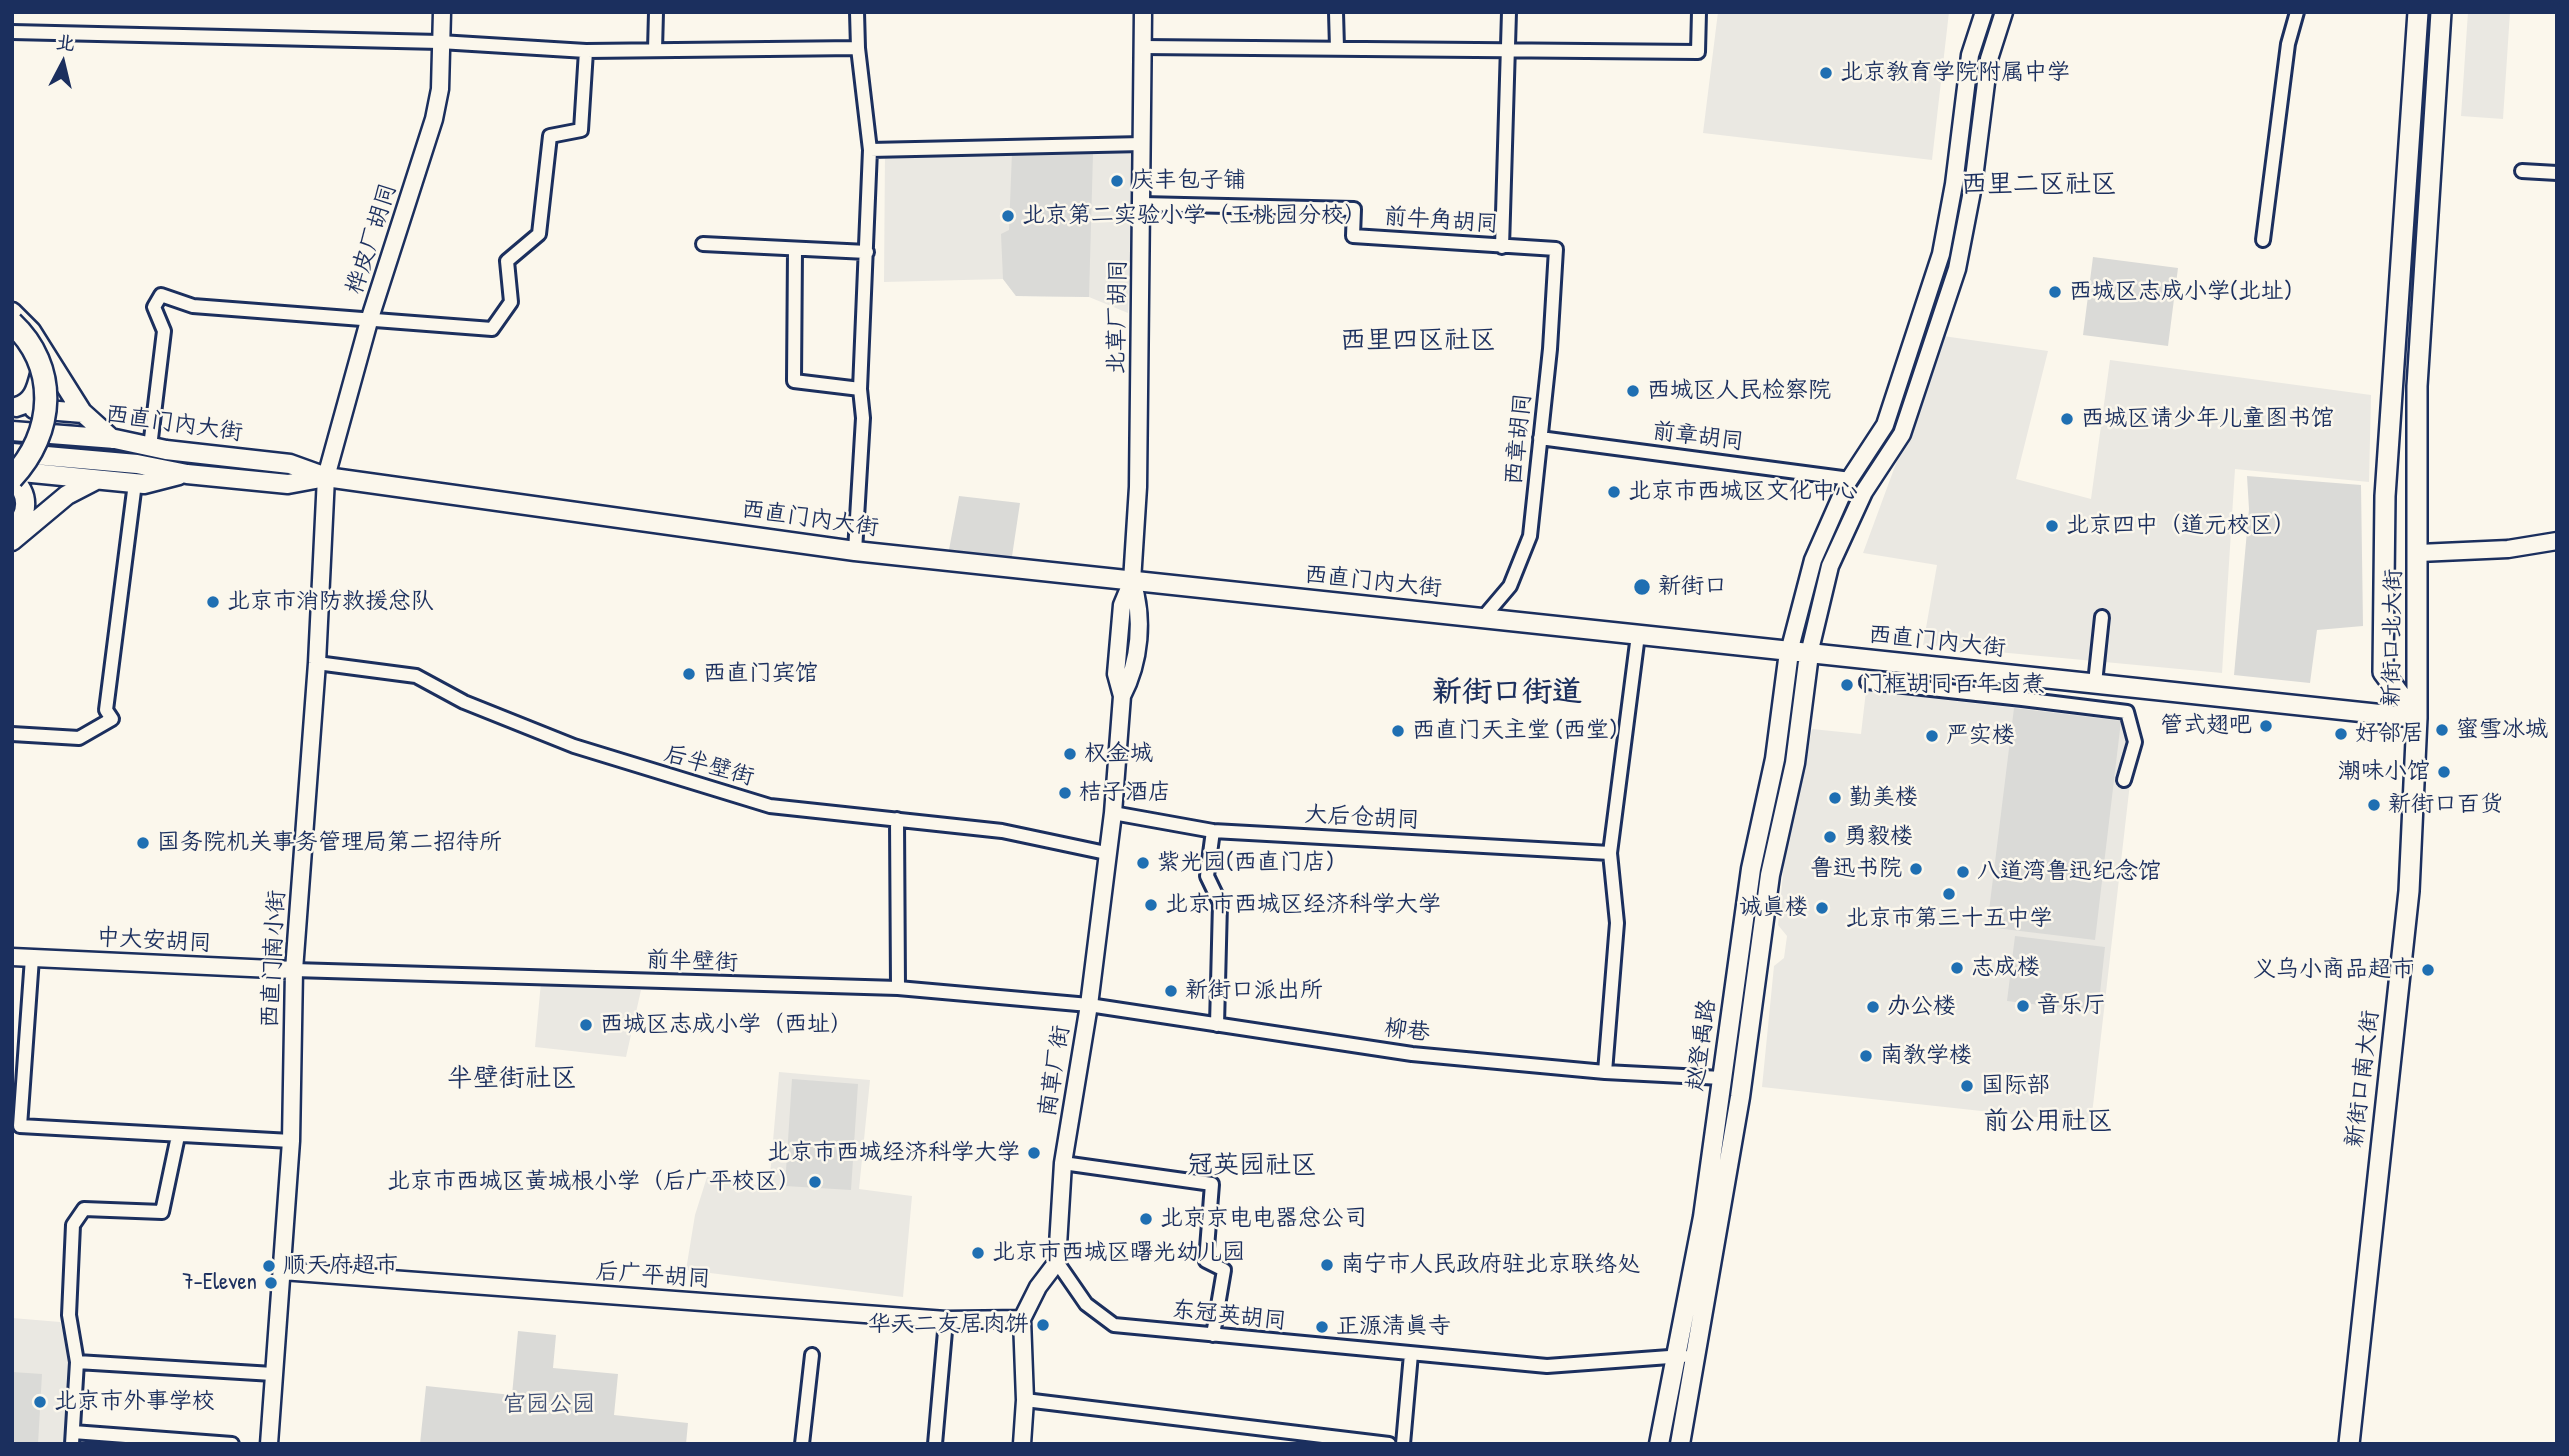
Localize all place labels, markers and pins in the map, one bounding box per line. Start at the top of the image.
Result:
place label: 北京教育学院附属中学 [1840,59,2070,87]
marker: 北京教育学院附属中学 [1818,65,1834,81]
place label: 庆丰包子铺 [1131,167,1246,195]
marker: 庆丰包子铺 [1109,173,1125,189]
place label: 北京第二实验小学（玉桃园分校） [1022,202,1367,230]
marker: 北京第二实验小学（玉桃园分校） [1000,208,1016,224]
place label: 西城区志成小学(北址) [2069,278,2292,306]
marker: 西城区志成小学(北址) [2047,284,2063,300]
place label: 西城区人民检察院 [1647,377,1831,405]
marker: 西城区人民检察院 [1625,383,1641,399]
place label: 西城区请少年儿童图书馆 [2081,405,2334,433]
marker: 西城区请少年儿童图书馆 [2059,411,2075,427]
place label: 北京市西城区文化中心 [1628,478,1858,506]
marker: 北京市西城区文化中心 [1606,484,1622,500]
place label: 北京四中（道元校区） [2066,512,2296,540]
marker: 北京四中（道元校区） [2044,518,2060,534]
place label: 新街口 [1658,573,1727,601]
marker: 新街口 [1632,577,1652,597]
place label: 北京市消防救援总队 [227,588,434,616]
marker: 北京市消防救援总队 [205,594,221,610]
place label: 西直门宾馆 [703,660,818,688]
marker: 西直门宾馆 [681,666,697,682]
place label: 门框胡同百年卤煮 [1861,671,2045,699]
marker: 门框胡同百年卤煮 [1839,677,1855,693]
place label: 管式翅吧 [2160,712,2252,740]
place label: 蜜雪冰城 [2456,716,2548,744]
place label: 西直门天主堂 (西堂) [1412,717,1617,745]
marker: 管式翅吧 [2258,718,2274,734]
place label: 好邻居 [2355,720,2424,748]
place label: 严实楼 [1946,722,2015,750]
marker: 蜜雪冰城 [2434,722,2450,738]
marker: 西直门天主堂 (西堂) [1390,723,1406,739]
marker: 好邻居 [2333,726,2349,742]
marker: 严实楼 [1924,728,1940,744]
place label: 权金城 [1084,740,1153,768]
marker: 权金城 [1062,746,1078,762]
place label: 潮味小馆 [2338,758,2430,786]
marker: 潮味小馆 [2436,764,2452,780]
place label: 桔子酒店 [1079,779,1171,807]
place label: 勤美楼 [1849,784,1918,812]
marker: 桔子酒店 [1057,785,1073,801]
marker: 勤美楼 [1827,790,1843,806]
place label: 新街口百货 [2388,791,2503,819]
marker: 新街口百货 [2366,797,2382,813]
place label: 勇毅楼 [1844,823,1913,851]
place label: 国务院机关事务管理局第二招待所 [157,829,502,857]
marker: 勇毅楼 [1822,829,1838,845]
marker: 国务院机关事务管理局第二招待所 [135,835,151,851]
place label: 紫光园(西直门店) [1157,849,1334,877]
marker: 紫光园(西直门店) [1135,855,1151,871]
place label: 鲁迅书院 [1810,855,1902,883]
place label: 八道湾鲁迅纪念馆 [1977,858,2161,886]
marker: 鲁迅书院 [1908,861,1924,877]
marker: 八道湾鲁迅纪念馆 [1955,864,1971,880]
marker: 北京市第三十五中学 [1941,886,1957,902]
place label: 北京市西城区经济科学大学 [1165,891,1441,919]
place label: 诚真楼 [1739,894,1808,922]
marker: 北京市西城区经济科学大学 [1143,897,1159,913]
marker: 诚真楼 [1814,900,1830,916]
place label: 北京市第三十五中学 [1846,905,2052,933]
place label: 志成楼 [1971,954,2040,982]
place label: 义乌小商品超市 [2253,956,2414,984]
marker: 志成楼 [1949,960,1965,976]
marker: 义乌小商品超市 [2420,962,2436,978]
place label: 新街口派出所 [1185,977,1323,1005]
marker: 新街口派出所 [1163,983,1179,999]
place label: 音乐厅 [2037,992,2106,1020]
place label: 办公楼 [1887,993,1956,1021]
marker: 音乐厅 [2015,998,2031,1014]
marker: 办公楼 [1865,999,1881,1015]
place label: 西城区志成小学（西址） [600,1011,853,1039]
marker: 西城区志成小学（西址） [578,1017,594,1033]
place label: 南教学楼 [1880,1042,1972,1070]
marker: 南教学楼 [1858,1048,1874,1064]
place label: 国际部 [1981,1072,2050,1100]
marker: 国际部 [1959,1078,1975,1094]
place label: 北京市西城经济科学大学 [767,1139,1020,1167]
marker: 北京市西城经济科学大学 [1026,1145,1042,1161]
place label: 北京市西城区黄城根小学（后广平校区） [387,1168,801,1196]
marker: 北京市西城区黄城根小学（后广平校区） [807,1174,823,1190]
place label: 北京京电电器总公司 [1160,1205,1367,1233]
marker: 北京京电电器总公司 [1138,1211,1154,1227]
place label: 北京市西城区曙光幼儿园 [992,1239,1245,1267]
marker: 北京市西城区曙光幼儿园 [970,1245,986,1261]
place label: 南宁市人民政府驻北京联络处 [1341,1251,1640,1279]
place label: 顺天府超市 [283,1252,398,1280]
marker: 南宁市人民政府驻北京联络处 [1319,1257,1335,1273]
marker: 顺天府超市 [261,1258,277,1274]
place label: 7-Eleven [182,1269,257,1297]
marker: 7-Eleven [263,1275,279,1291]
place label: 华天二友居肉饼 [868,1311,1029,1339]
place label: 正源清真寺 [1336,1313,1451,1341]
marker: 华天二友居肉饼 [1035,1317,1051,1333]
marker: 正源清真寺 [1314,1319,1330,1335]
place label: 北京市外事学校 [54,1388,215,1416]
marker: 北京市外事学校 [32,1394,48,1410]

